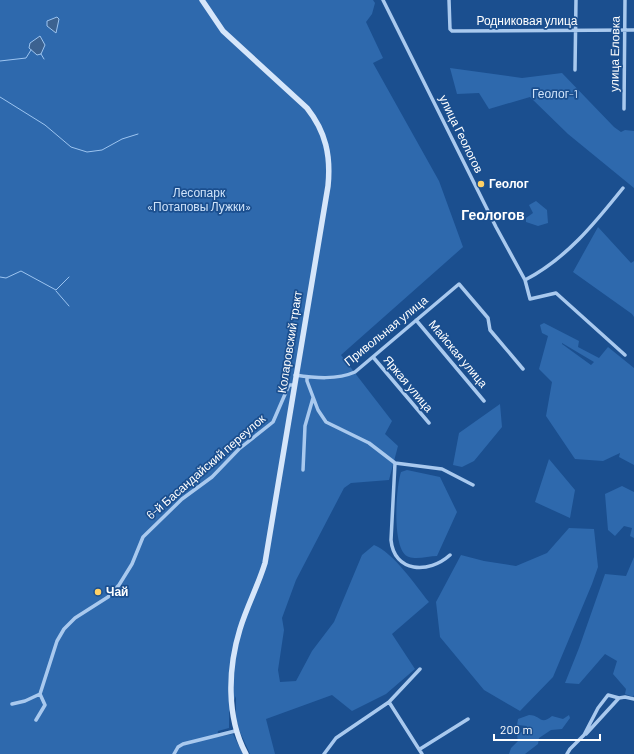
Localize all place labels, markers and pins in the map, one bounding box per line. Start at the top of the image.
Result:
place label: Геолог [489,176,529,190]
marker: Геолог [476,179,486,189]
place label: Чай [106,584,128,598]
marker: Чай [93,587,103,597]

